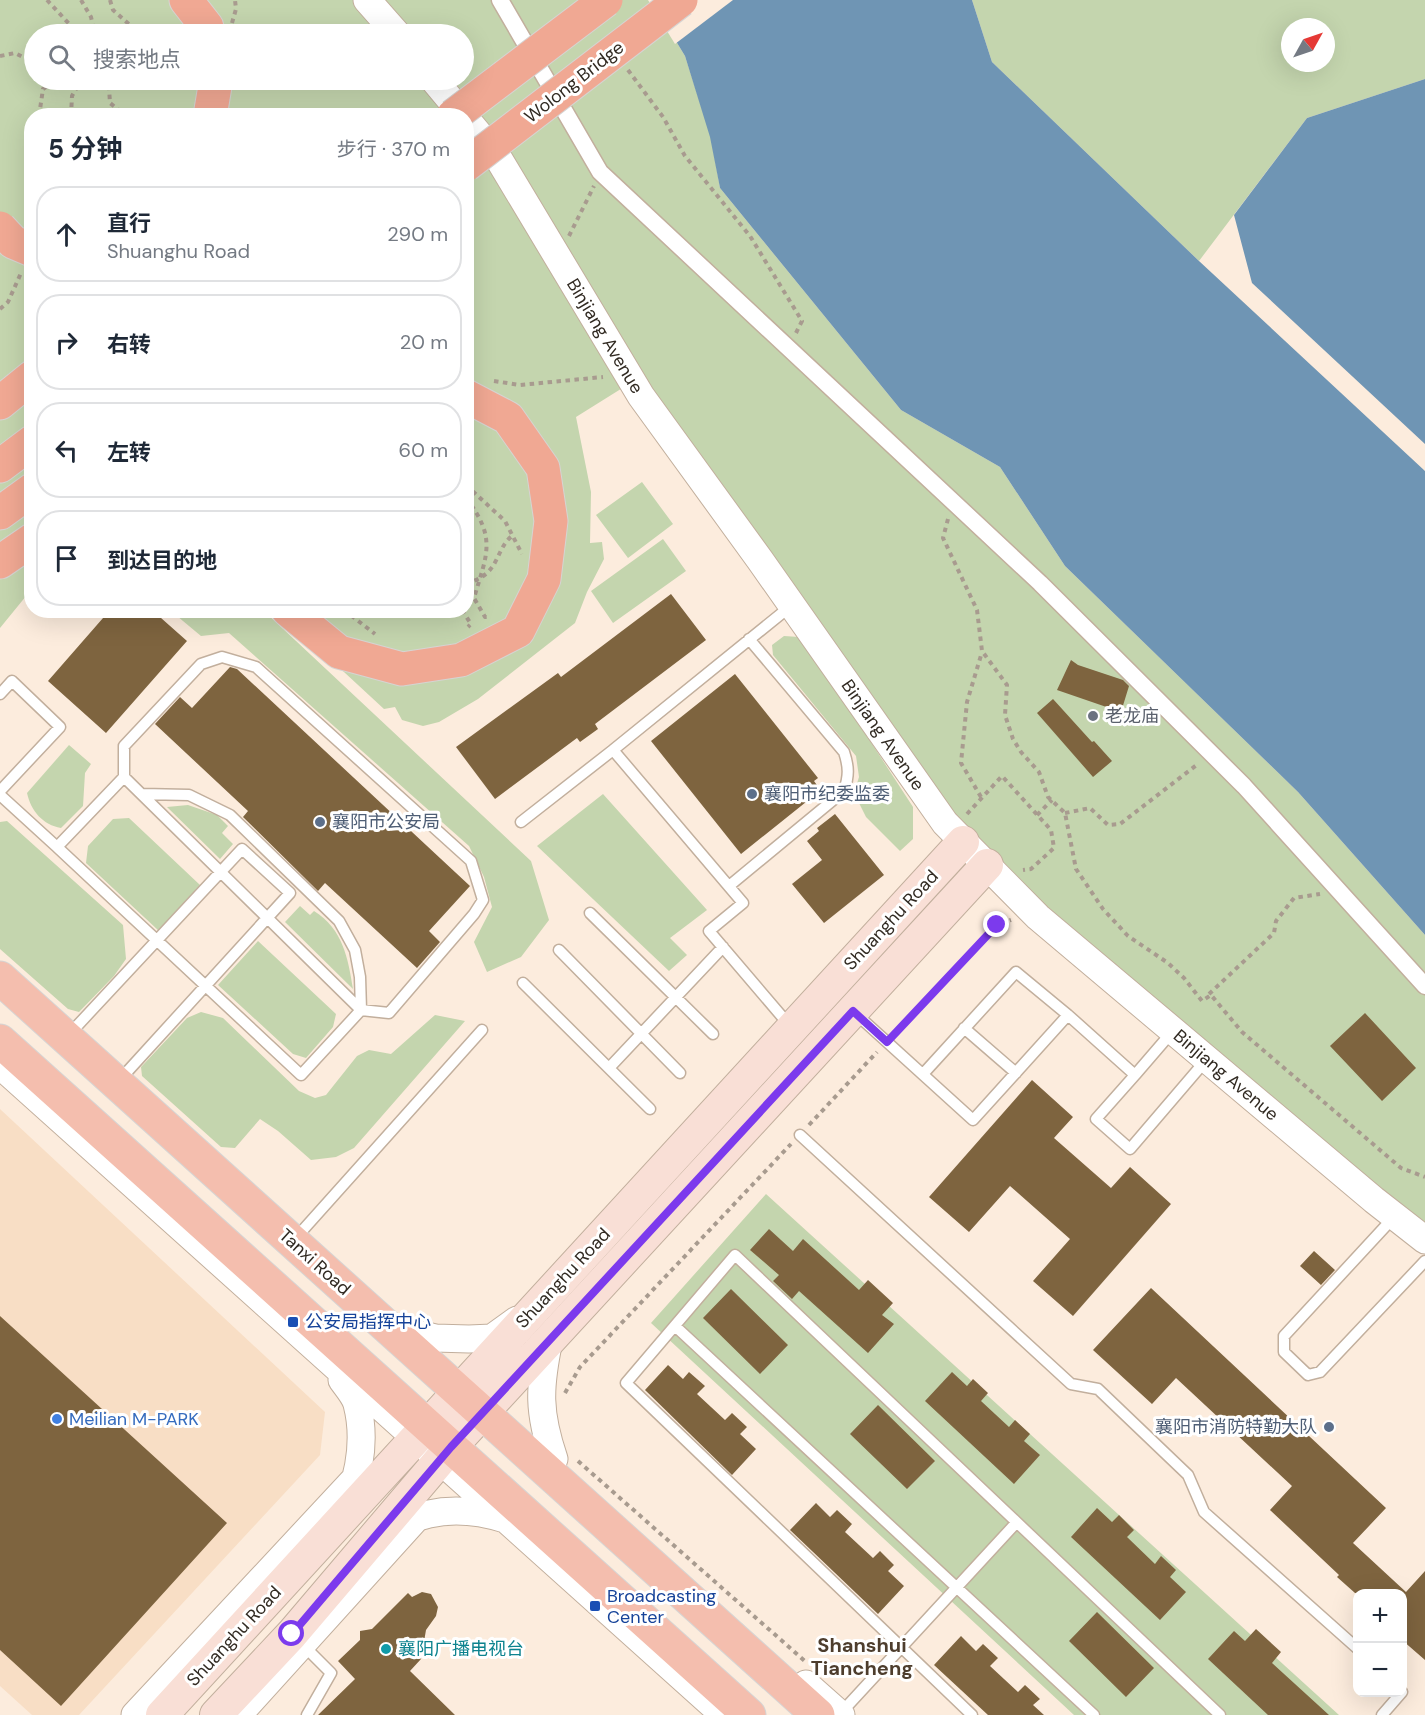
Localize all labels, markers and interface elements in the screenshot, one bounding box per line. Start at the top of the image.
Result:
north arrow [1281,18,1335,72]
search box [24,24,474,90]
street label: Wolong Bridge [519,36,629,128]
icon: search [45,41,78,74]
text: 搜索地点 [93,45,181,74]
text: 5 分钟 [48,132,122,166]
text: 步行 · 370 m [337,136,450,162]
text: 直行 [107,209,151,238]
icon: ahead [50,218,83,251]
text: 290 m [387,221,448,247]
text: Shuanghu Road [107,238,250,264]
street label: Binjiang Avenue [561,274,649,398]
icon: right [50,326,83,359]
text: 20 m [400,329,448,355]
text: 右转 [107,330,151,359]
icon: left [50,434,83,467]
text: 60 m [399,437,448,463]
text: 左转 [107,438,151,467]
icon: arrive [50,542,83,575]
text: 到达目的地 [107,546,217,575]
street label: Binjiang Avenue [836,675,930,795]
place label: 老龙庙 [1105,704,1159,728]
marker: 老龙庙 [1086,709,1100,723]
place label: 襄阳市纪委监委 [764,782,890,806]
marker: 襄阳市纪委监委 [745,787,759,801]
place label: 襄阳市公安局 [332,810,440,834]
marker: 襄阳市公安局 [313,815,327,829]
street label: Shuanghu Road [838,865,944,975]
route end [983,911,1009,937]
street label: Binjiang Avenue [1168,1024,1284,1126]
street label: Tanxi Road [274,1223,356,1301]
street label: Shuanghu Road [510,1223,616,1333]
place label: 公安局指挥中心 [305,1310,431,1334]
marker: 公安局指挥中心 [286,1315,300,1329]
place label: Meilian M-PARK [69,1407,199,1431]
marker: Meilian M-PARK [50,1412,64,1426]
place label: 襄阳市消防特勤大队 [1155,1415,1317,1439]
marker: 襄阳市消防特勤大队 [1322,1420,1336,1434]
street label: Shuanghu Road [181,1581,287,1691]
place label: Broadcasting Center [607,1584,716,1629]
map controls [1353,1589,1407,1697]
button: + [1353,1589,1407,1643]
marker: Broadcasting Center [588,1599,602,1613]
route start [278,1620,304,1646]
district label: Shanshui Tiancheng [811,1632,913,1681]
place label: 襄阳广播电视台 [398,1637,524,1661]
marker: 襄阳广播电视台 [379,1642,393,1656]
button: − [1353,1643,1407,1697]

